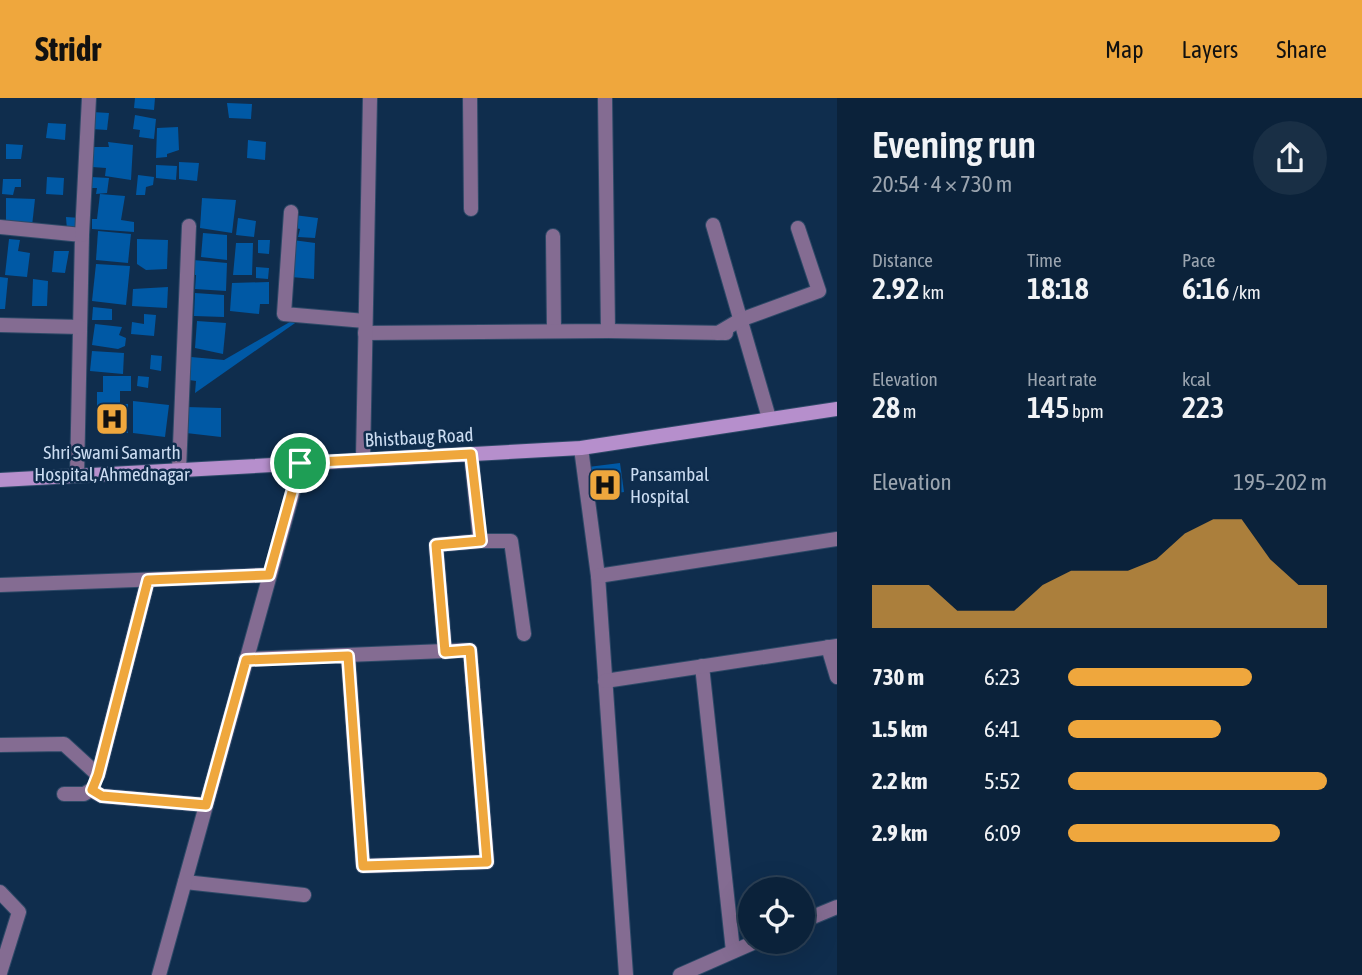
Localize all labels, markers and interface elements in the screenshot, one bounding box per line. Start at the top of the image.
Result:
text: Stridr [35,30,101,68]
text: Map [1105,36,1144,63]
text: Layers [1182,36,1238,63]
text: Share [1276,36,1327,63]
button: share [1253,121,1327,195]
text: Evening run [872,123,1036,166]
text: 20:54 · 4 × 730 m [872,171,1012,197]
text: Distance [872,249,933,271]
text: Time [1027,249,1062,271]
text: Pace [1182,249,1215,271]
text: 2.92 [872,271,920,305]
text: 18:18 [1027,271,1089,305]
text: 6:16 [1182,271,1230,305]
text: km [920,281,944,303]
text: /km [1230,281,1261,303]
text: Elevation [872,368,938,390]
text: Heart rate [1027,368,1097,390]
text: kcal [1182,368,1211,390]
text: 28 [872,390,900,424]
text: 145 [1027,390,1069,424]
text: 223 [1182,390,1224,424]
hospital icon: Shri Swami Samarth Hospital, Ahmednagar [93,400,131,438]
text: m [900,400,917,422]
text: bpm [1069,400,1104,422]
street label: Bhistbaug Road [364,423,474,451]
pin [270,433,330,493]
place label: Shri Swami Samarth Hospital, Ahmednagar [34,441,190,485]
icon: arrive [281,444,319,482]
place label: Pansambal Hospital [630,463,709,507]
hospital icon: Pansambal Hospital [586,466,624,504]
text: Elevation [872,469,952,495]
text: 195–202 m [1233,469,1327,495]
text: 730 m [872,664,924,690]
text: 6:23 [984,664,1021,690]
text: 1.5 km [872,716,928,742]
text: 6:41 [984,716,1021,742]
text: 2.2 km [872,768,928,794]
text: 5:52 [984,768,1021,794]
text: 2.9 km [872,820,928,846]
text: 6:09 [984,820,1021,846]
map controls [738,877,815,954]
button: locate [738,877,815,954]

